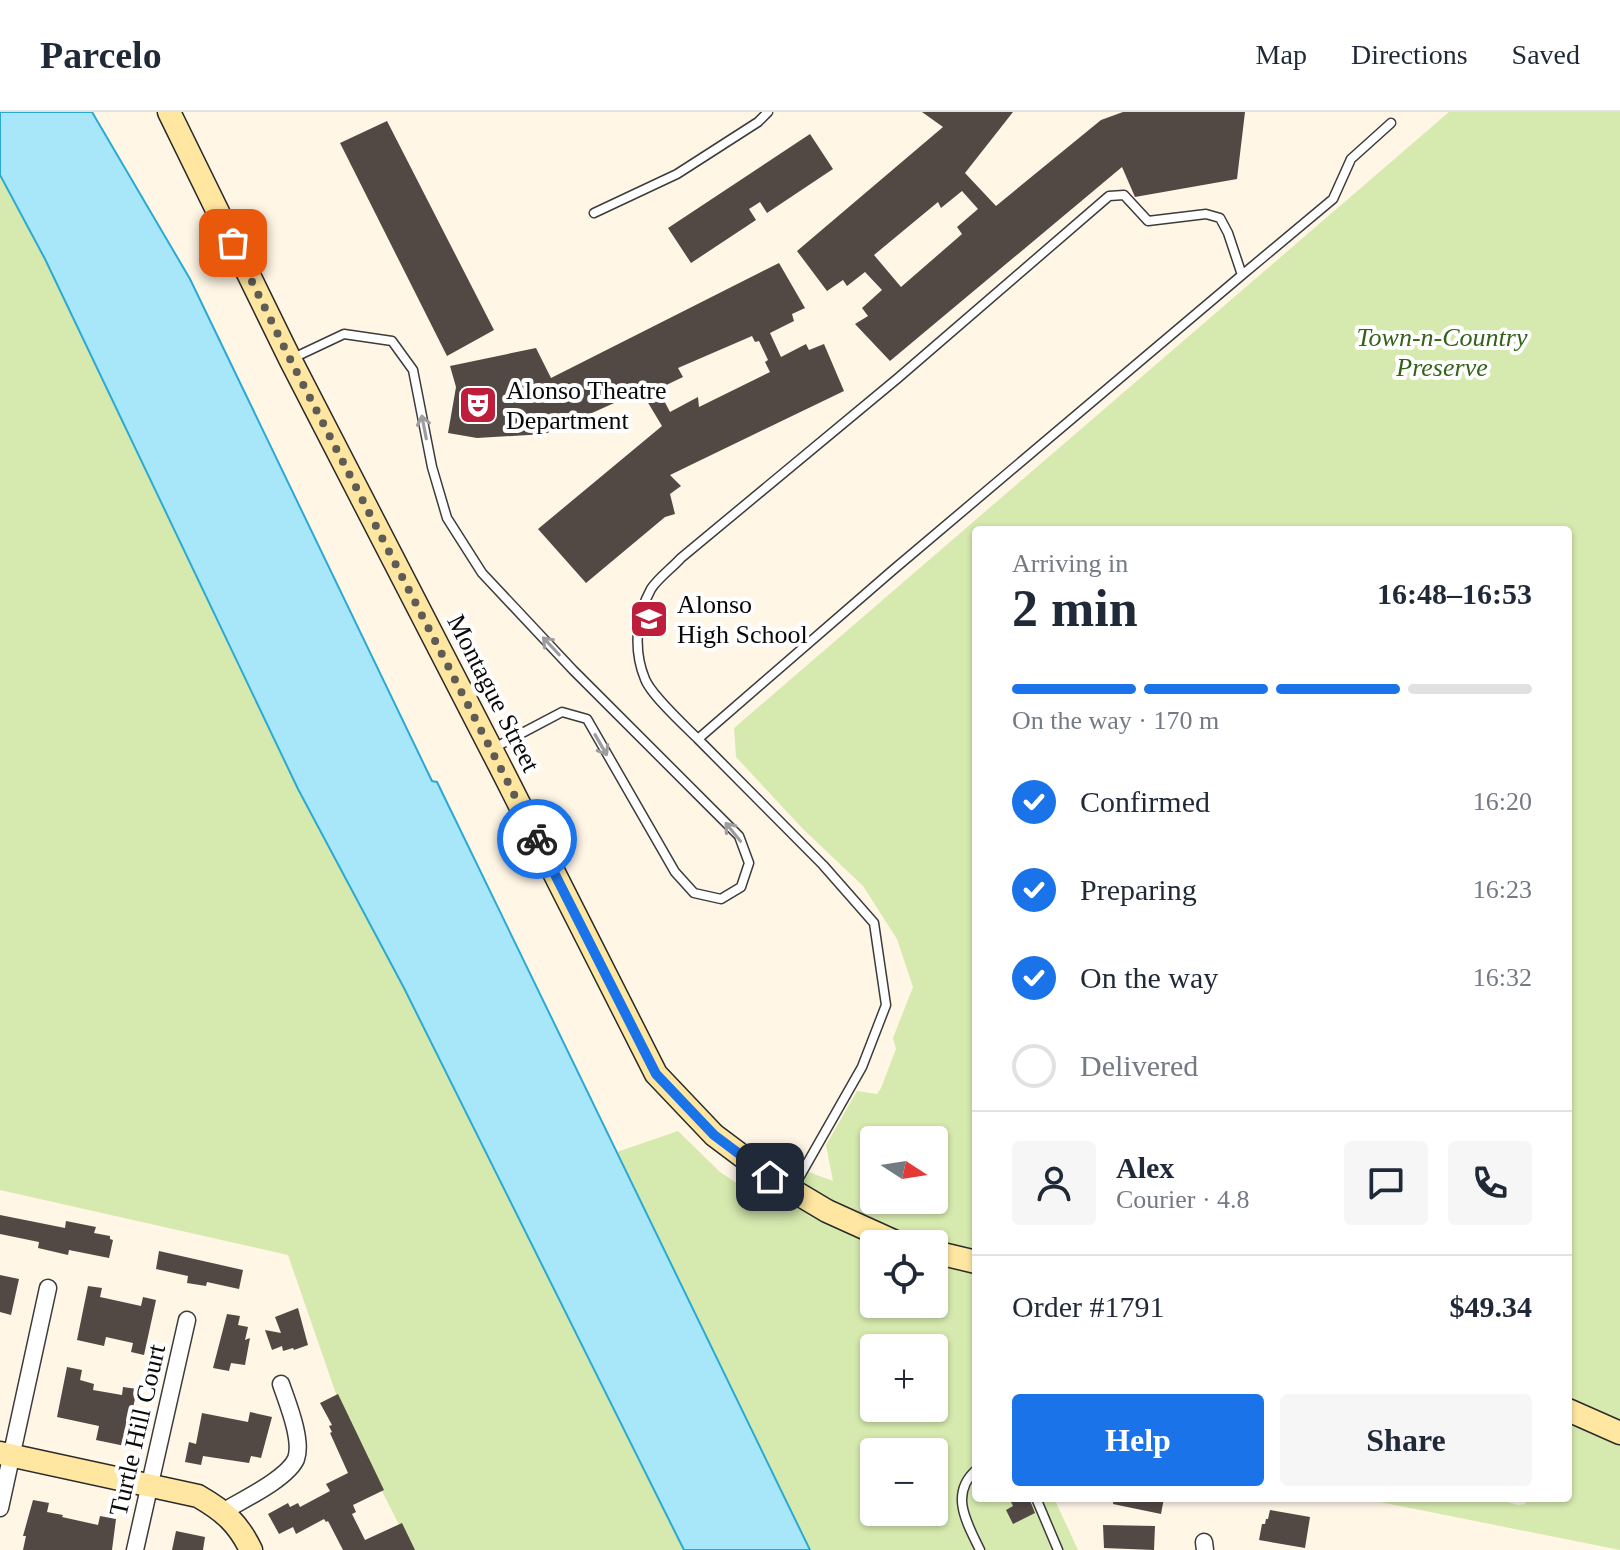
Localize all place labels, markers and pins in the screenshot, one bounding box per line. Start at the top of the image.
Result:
pin [199,209,267,277]
place label: Alonso Theatre Department [506,376,667,435]
theatre icon: Alonso Theatre Department [457,384,499,426]
place label: Alonso High School [677,590,808,649]
school or university icon: Alonso High School [628,598,670,640]
pin [736,1143,804,1211]

